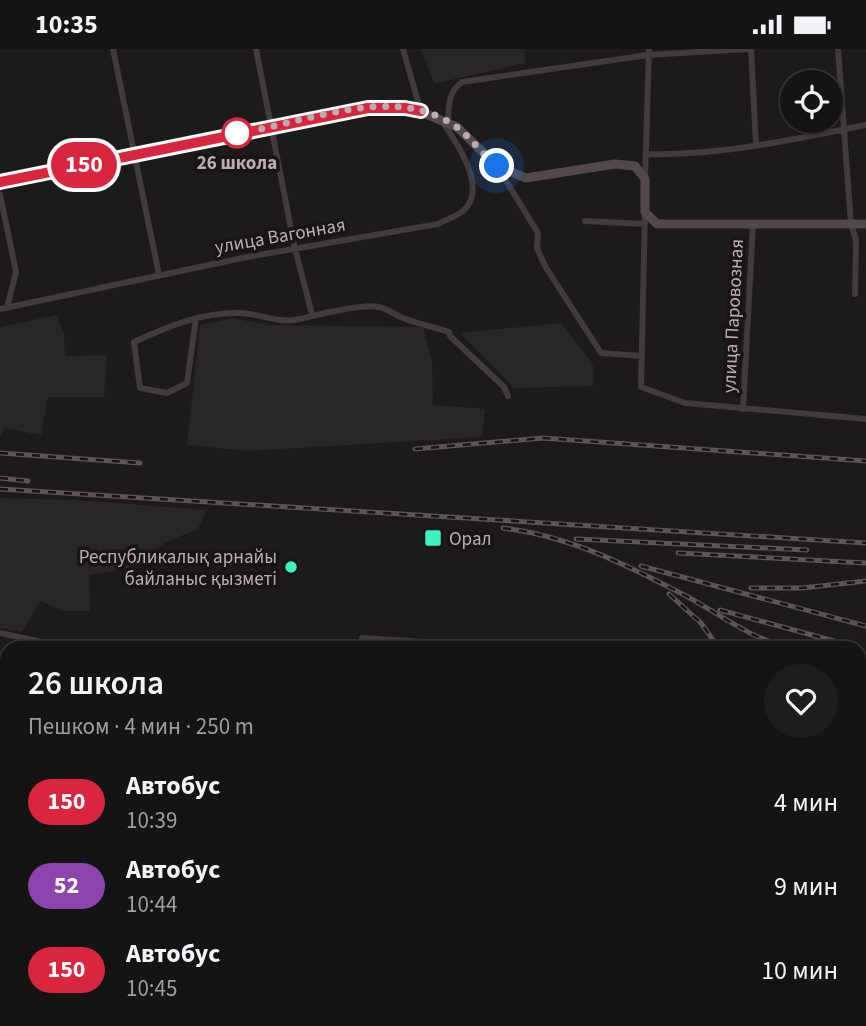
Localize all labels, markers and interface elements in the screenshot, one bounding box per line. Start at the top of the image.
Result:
text: 10:35 [35,6,98,43]
map controls [780,70,843,133]
button: locate [780,70,843,133]
marker: 26 школа [222,118,252,148]
line badge: 150 [44,142,124,188]
text: 150 [65,147,103,182]
your location [479,148,514,183]
place label: 26 школа [197,150,277,177]
street label: улица Вагонная [213,212,348,261]
street label: улица Паровозная [716,238,751,394]
place label: Орал [449,526,492,553]
marker: Орал [423,528,443,548]
place label: Республикалық арнайы байланыс қызметі [79,544,277,593]
marker: Республикалық арнайы байланыс қызметі [283,559,299,575]
text: 26 школа [28,660,164,707]
button: heart [764,664,838,738]
text: Пешком · 4 мин · 250 m [28,710,254,743]
text: Автобус [126,767,220,804]
text: 150 [47,784,86,819]
text: 4 мин [774,784,838,821]
text: 10:39 [126,804,177,837]
text: Автобус [126,851,220,888]
text: 52 [54,868,79,903]
text: 9 мин [774,868,838,905]
text: 10:44 [126,888,177,921]
text: Автобус [126,935,220,972]
text: 150 [47,952,86,987]
text: 10 мин [761,952,838,989]
text: 10:45 [126,972,177,1005]

